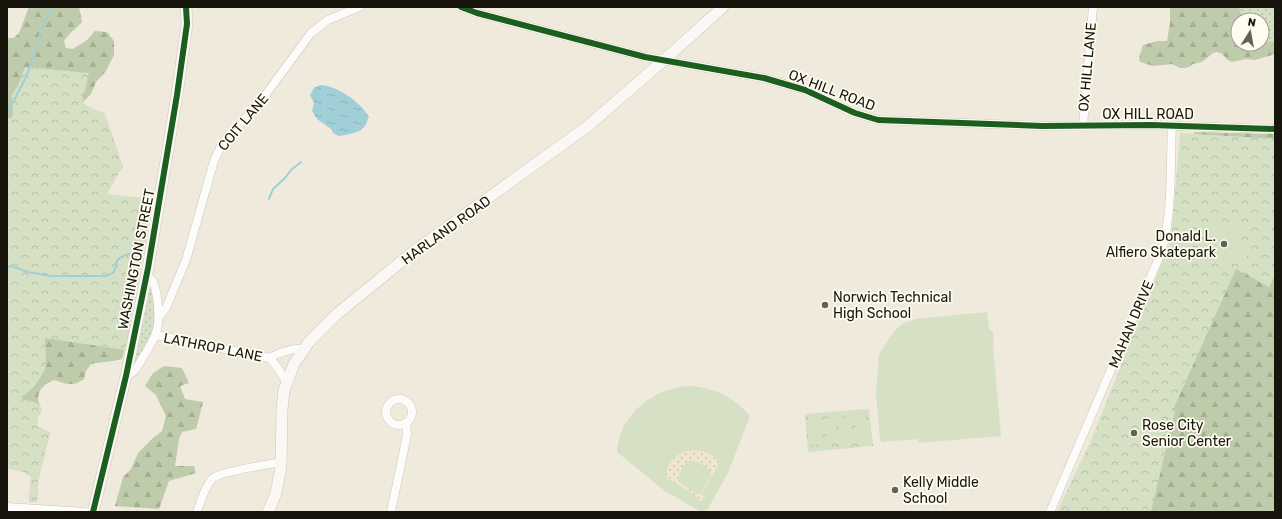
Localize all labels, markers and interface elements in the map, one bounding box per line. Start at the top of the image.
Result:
north arrow [1230,12,1270,52]
text: N [1247,16,1257,30]
street label: OX HILL LANE [1075,22,1100,112]
street label: OX HILL ROAD [786,66,878,115]
street label: COIT LANE [215,90,272,154]
street label: OX HILL ROAD [1102,106,1194,123]
street label: WASHINGTON STREET [114,187,158,331]
street label: HARLAND ROAD [398,192,494,268]
place label: Donald L. Alfiero Skatepark [1106,228,1217,261]
marker: Donald L. Alfiero Skatepark [1219,239,1229,249]
street label: MAHAN DRIVE [1105,278,1158,370]
place label: Norwich Technical High School [833,289,952,322]
marker: Norwich Technical High School [820,300,830,310]
street label: LATHROP LANE [162,330,264,365]
place label: Rose City Senior Center [1142,417,1232,450]
marker: Rose City Senior Center [1129,428,1139,438]
place label: Kelly Middle School [903,474,979,507]
marker: Kelly Middle School [890,485,900,495]

